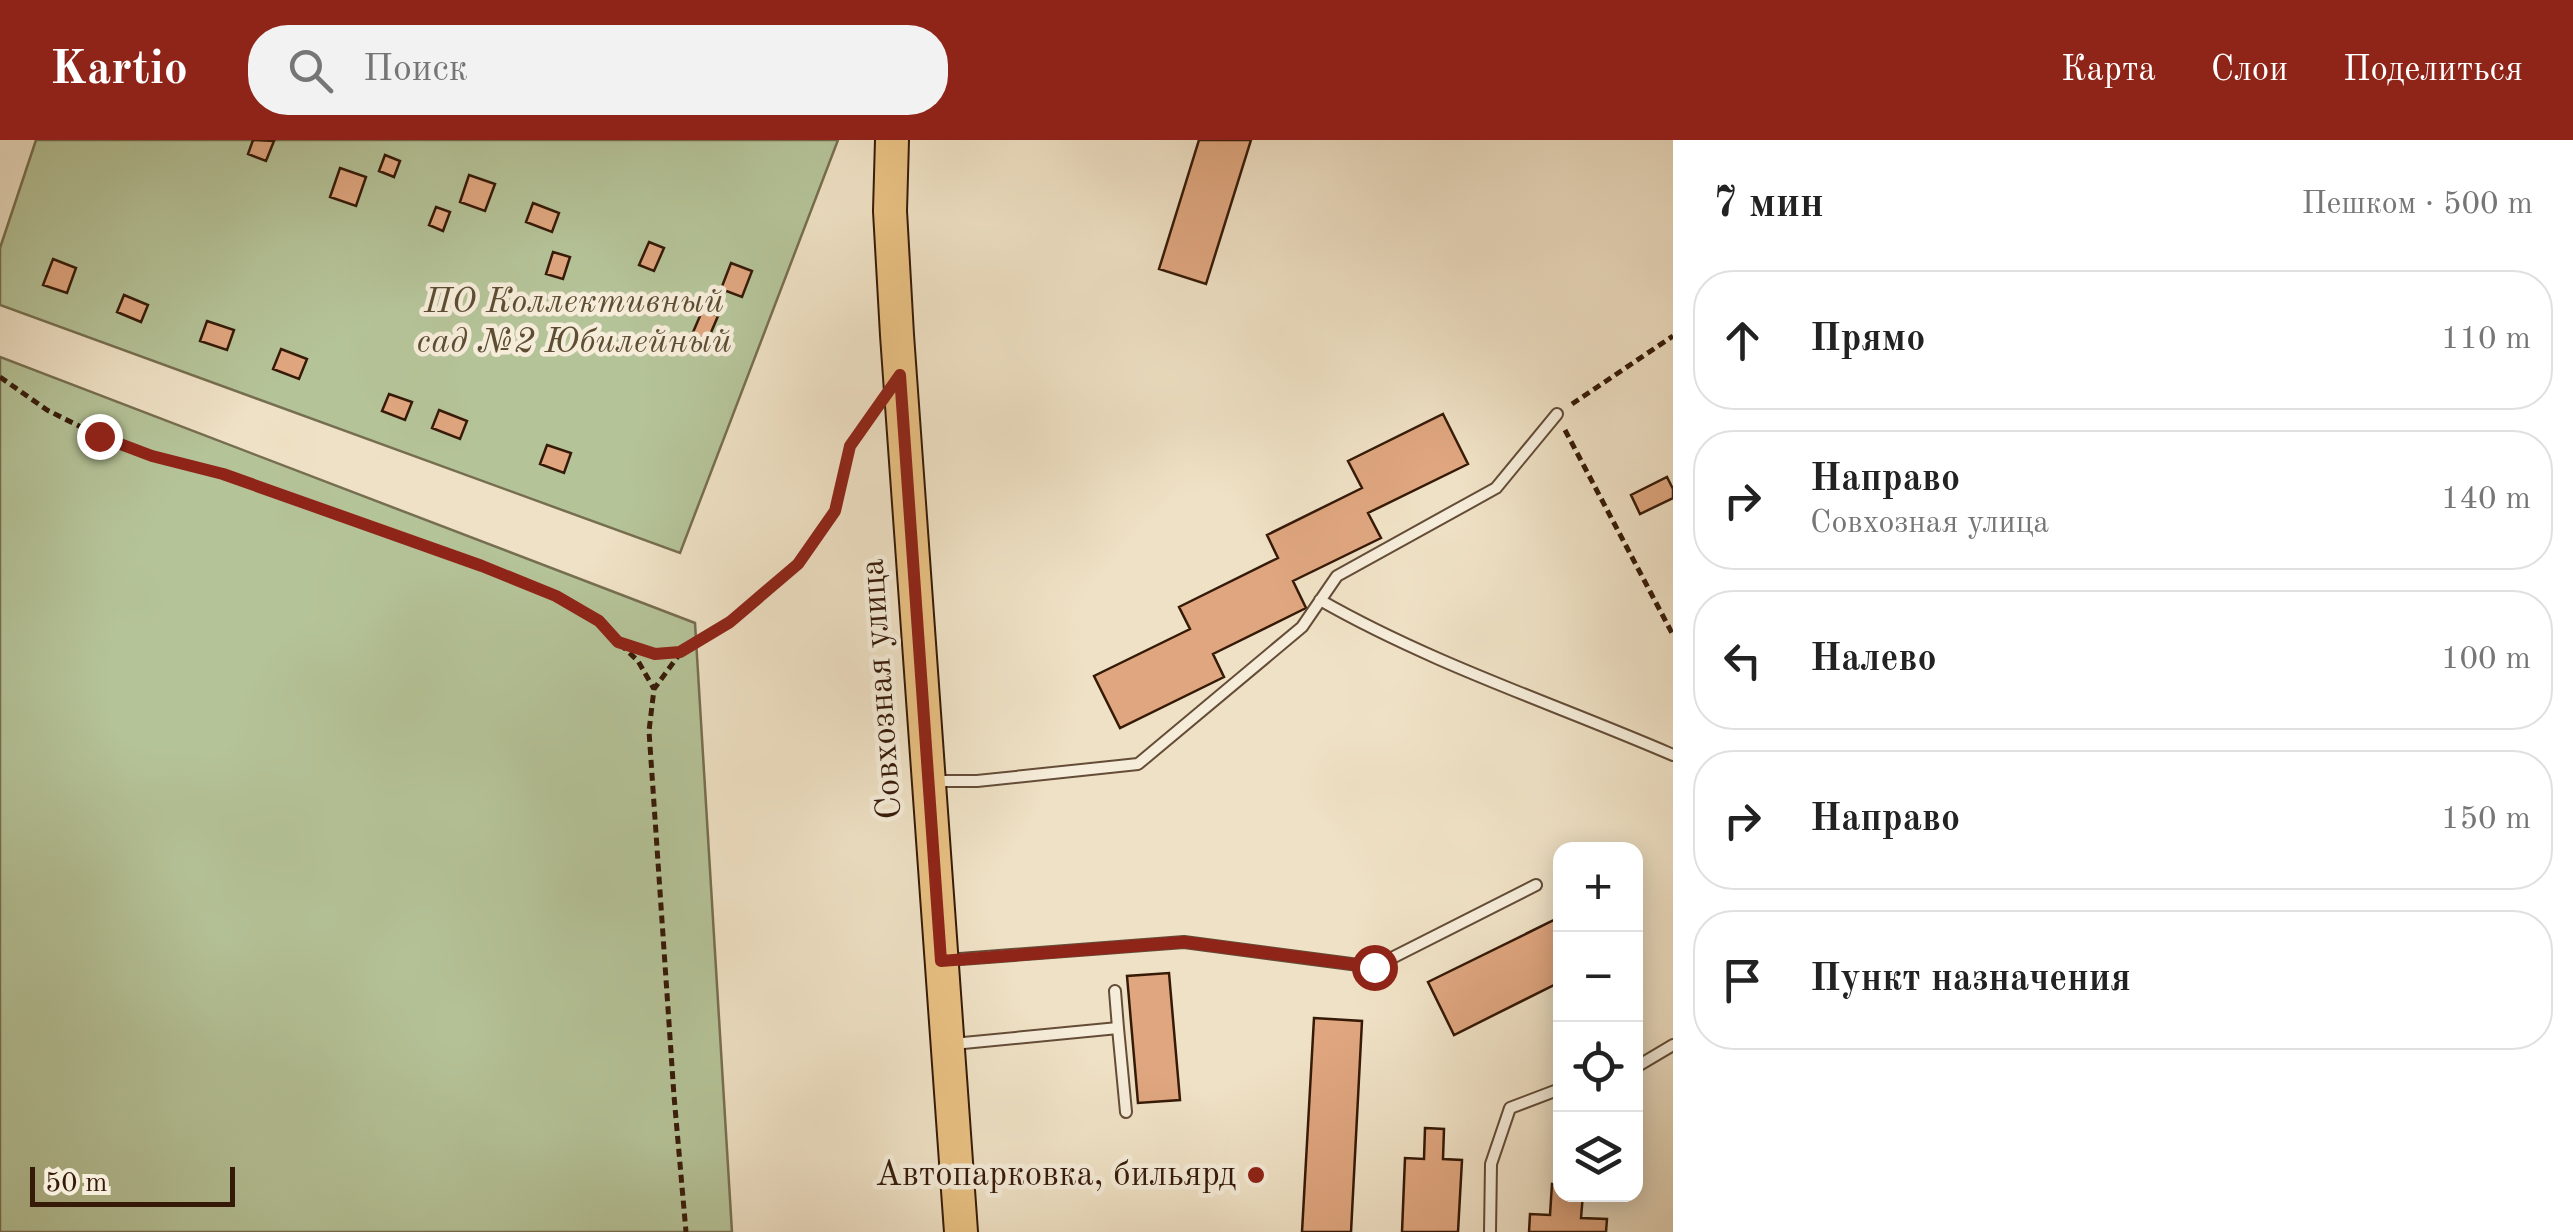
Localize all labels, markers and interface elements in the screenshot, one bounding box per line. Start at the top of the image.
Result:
search box [248,25,948,115]
icon: search [283,43,338,98]
text: Kartio [50,46,188,94]
text: Поиск [363,51,468,89]
text: Карта [2061,53,2156,88]
text: Слои [2211,53,2288,88]
text: Поделиться [2343,53,2523,88]
text: 7 мин [1713,184,1824,226]
text: Пешком · 500 m [2301,189,2533,221]
park label: ПО Коллективный сад №2 Юбилейный [416,285,732,360]
icon: ahead [1715,313,1770,368]
text: Прямо [1810,321,1925,359]
text: 110 m [2441,324,2531,356]
route end [77,414,123,460]
text: Направо [1810,461,1960,499]
icon: right [1715,473,1770,528]
text: 140 m [2441,484,2531,516]
text: Совхозная улица [1810,508,2049,540]
street label: Совхозная улица [855,557,909,821]
icon: left [1715,633,1770,688]
text: Налево [1810,641,1937,679]
text: 100 m [2441,644,2531,676]
icon: right [1715,793,1770,848]
text: Направо [1810,801,1960,839]
text: 150 m [2441,804,2531,836]
map controls [1553,842,1643,1202]
button: + [1553,842,1643,932]
button: − [1553,932,1643,1022]
route start [1352,945,1398,991]
icon: arrive [1715,953,1770,1008]
text: Пункт назначения [1810,961,2131,999]
button: locate [1553,1022,1643,1112]
button: layers [1553,1112,1643,1202]
place label: Автопарковка, бильярд [875,1158,1236,1193]
scale bar [30,1162,235,1206]
marker: Автопарковка, бильярд [1245,1164,1267,1186]
text: 50 m [45,1170,108,1198]

